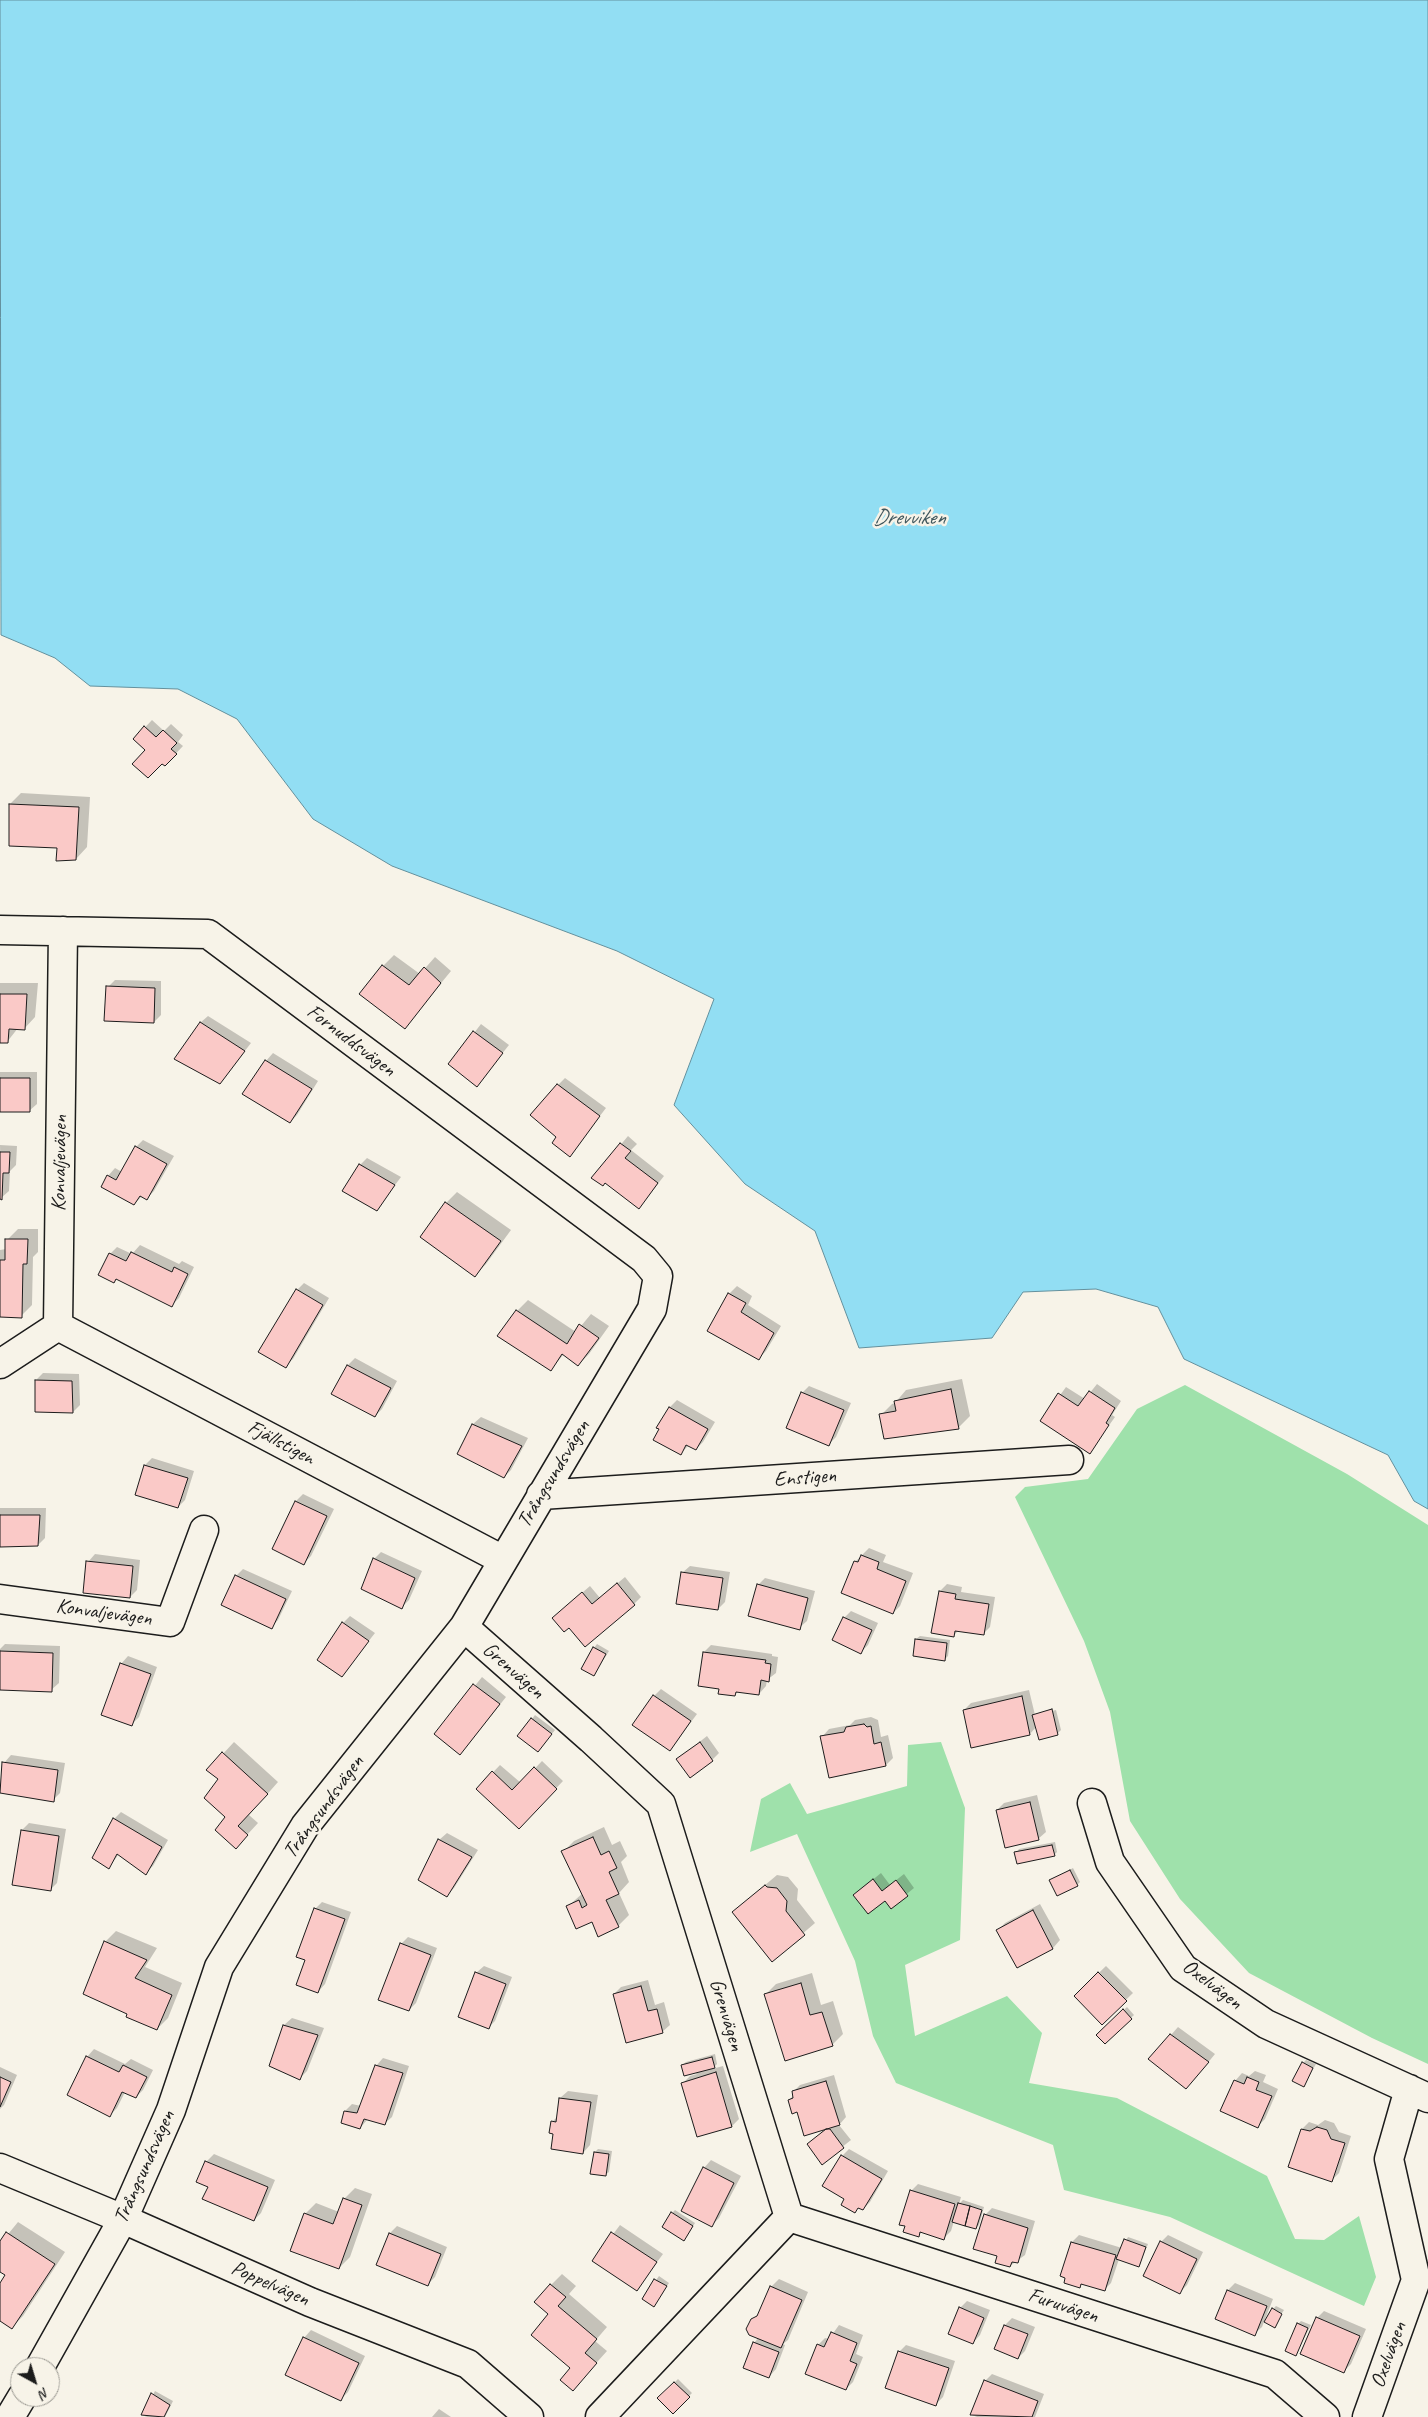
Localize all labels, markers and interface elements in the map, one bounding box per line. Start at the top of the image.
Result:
water label: Drevviken [873,505,945,531]
street label: Fornuddsvägen [302,999,400,1083]
street label: Konvaljevägen [47,1115,73,1211]
street label: Fjällstigen [243,1415,319,1471]
street label: Trångsundsvägen [512,1416,596,1532]
street label: Enstigen [773,1463,837,1493]
street label: Konvaljevägen [55,1594,153,1632]
street label: Grenvägen [477,1637,549,1705]
street label: Trångsundsvägen [278,1751,370,1863]
street label: Oxelvägen [1177,1954,1247,2016]
street label: Grenvägen [703,1976,749,2054]
street label: Trångsundsvägen [109,2106,181,2228]
street label: Poppelvägen [227,2256,313,2312]
street label: Furuvägen [1025,2283,1101,2329]
street label: Oxelvägen [1365,2319,1413,2391]
north arrow [10,2357,60,2407]
text: N [35,2384,53,2403]

